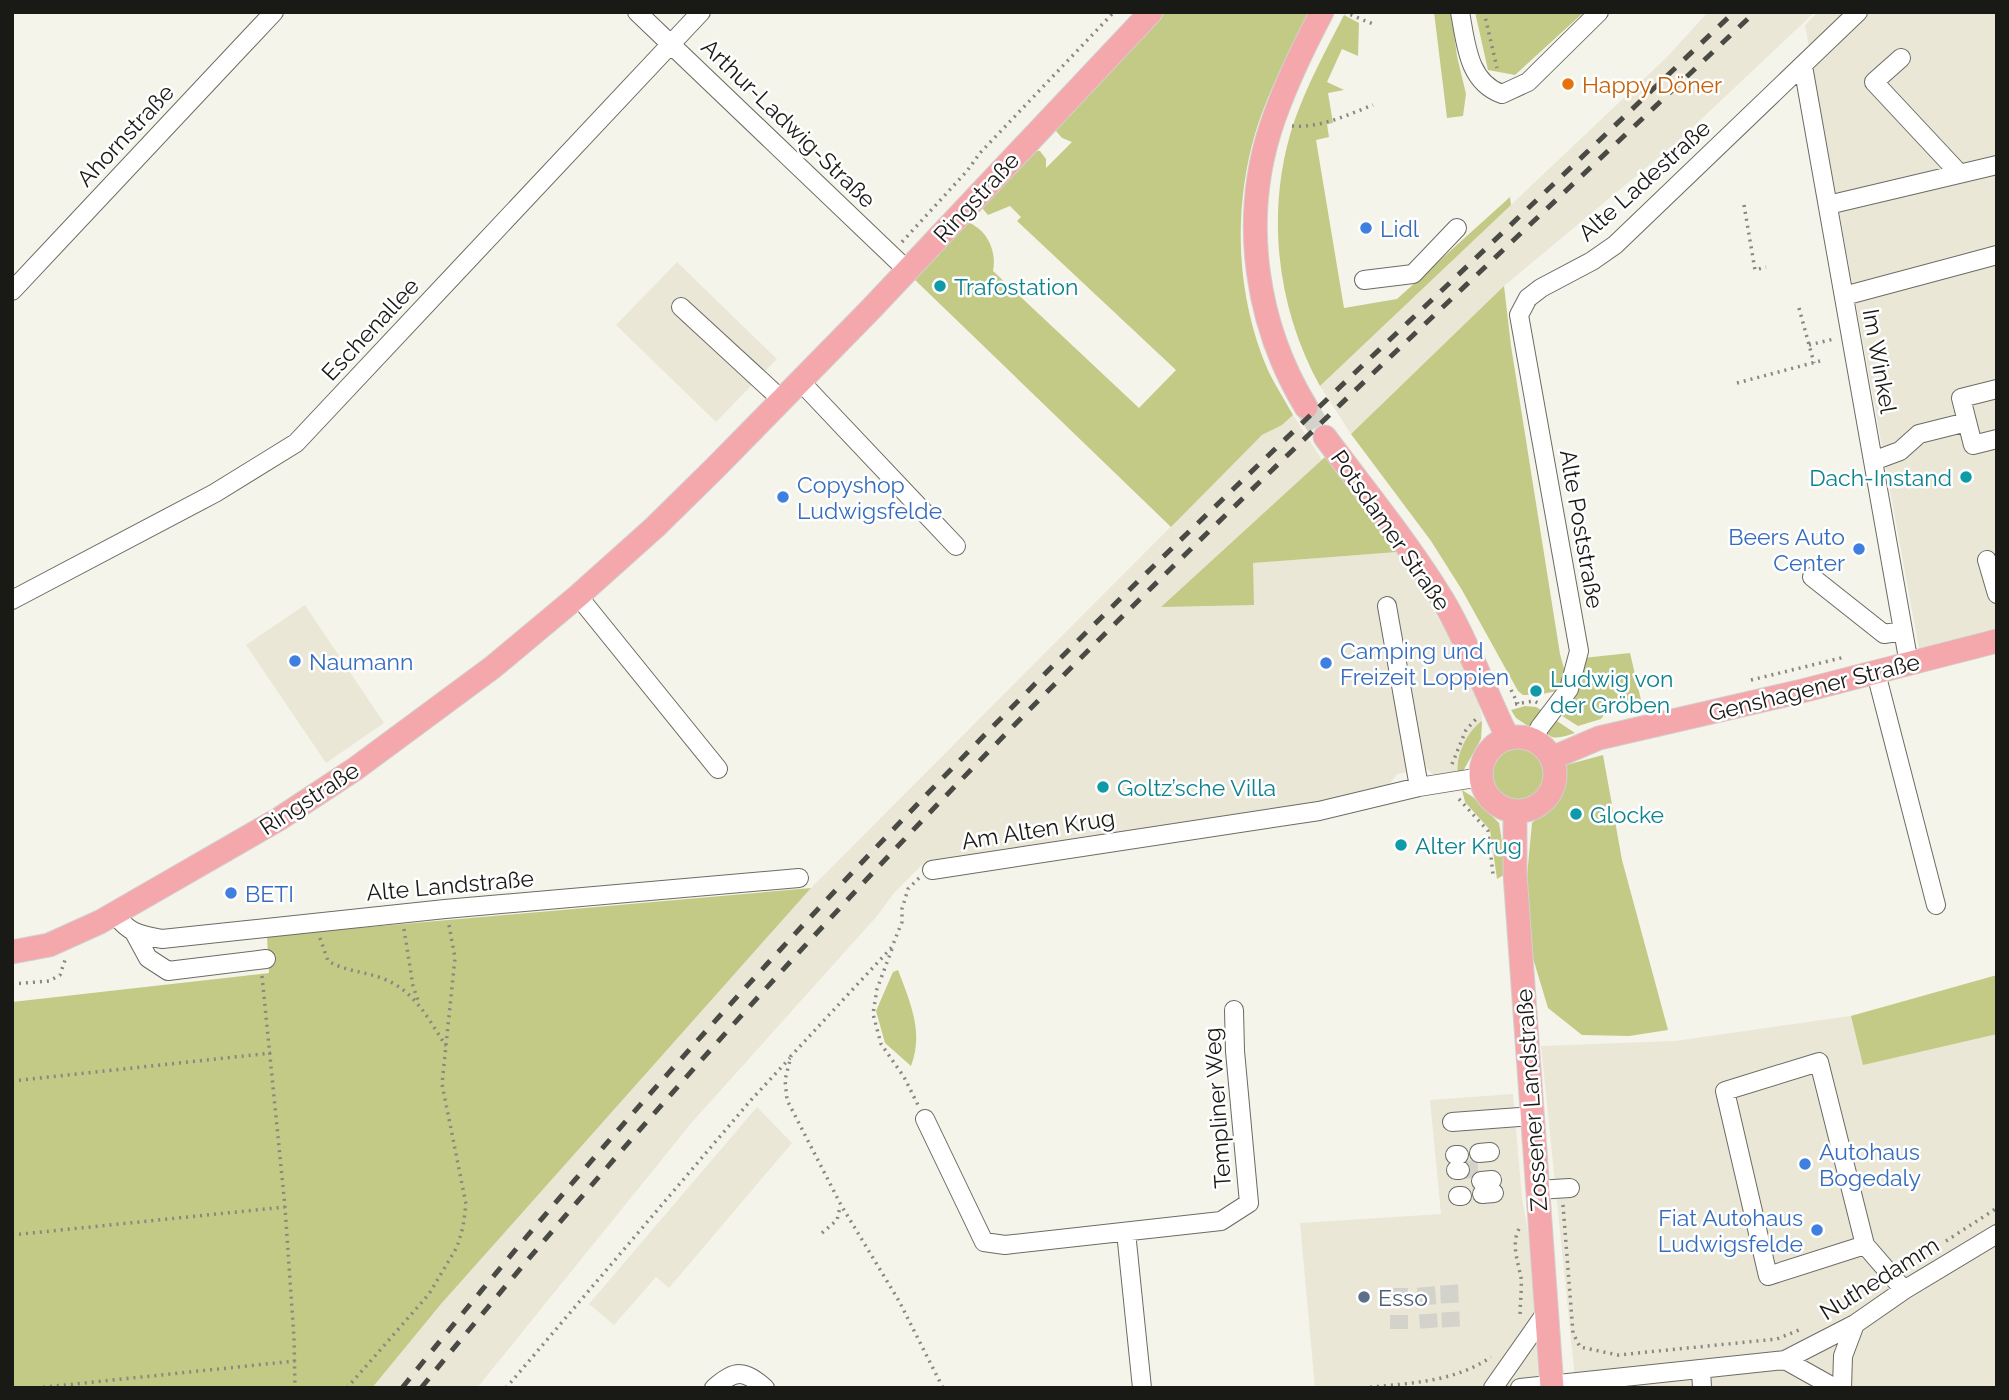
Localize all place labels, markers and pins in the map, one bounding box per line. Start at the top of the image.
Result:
place label: Happy Döner [1582,71,1722,98]
marker: Happy Döner [1560,76,1576,92]
place label: Lidl [1380,215,1420,242]
marker: Lidl [1358,220,1374,236]
place label: Trafostation [954,273,1078,300]
marker: Trafostation [932,278,948,294]
place label: Dach-Instand [1809,464,1952,491]
marker: Dach-Instand [1958,469,1974,485]
place label: Copyshop Ludwigsfelde [797,471,942,524]
marker: Copyshop Ludwigsfelde [775,489,791,505]
place label: Beers Auto Center [1728,523,1845,576]
marker: Beers Auto Center [1851,541,1867,557]
place label: Camping und Freizeit Loppien [1340,637,1509,690]
place label: Naumann [309,648,413,675]
marker: Naumann [287,653,303,669]
marker: Camping und Freizeit Loppien [1318,655,1334,671]
place label: Ludwig von der Gröben [1550,665,1673,718]
marker: Ludwig von der Gröben [1528,683,1544,699]
place label: Goltz’sche Villa [1117,774,1276,801]
marker: Goltz’sche Villa [1095,779,1111,795]
place label: Glocke [1590,801,1664,828]
marker: Glocke [1568,806,1584,822]
place label: Alter Krug [1415,832,1522,859]
marker: Alter Krug [1393,837,1409,853]
place label: BETI [245,880,294,907]
marker: BETI [223,885,239,901]
place label: Autohaus Bogedaly [1819,1138,1921,1191]
marker: Autohaus Bogedaly [1797,1156,1813,1172]
place label: Fiat Autohaus Ludwigsfelde [1658,1204,1803,1257]
marker: Fiat Autohaus Ludwigsfelde [1809,1222,1825,1238]
place label: Esso [1378,1284,1428,1311]
marker: Esso [1356,1289,1372,1305]

